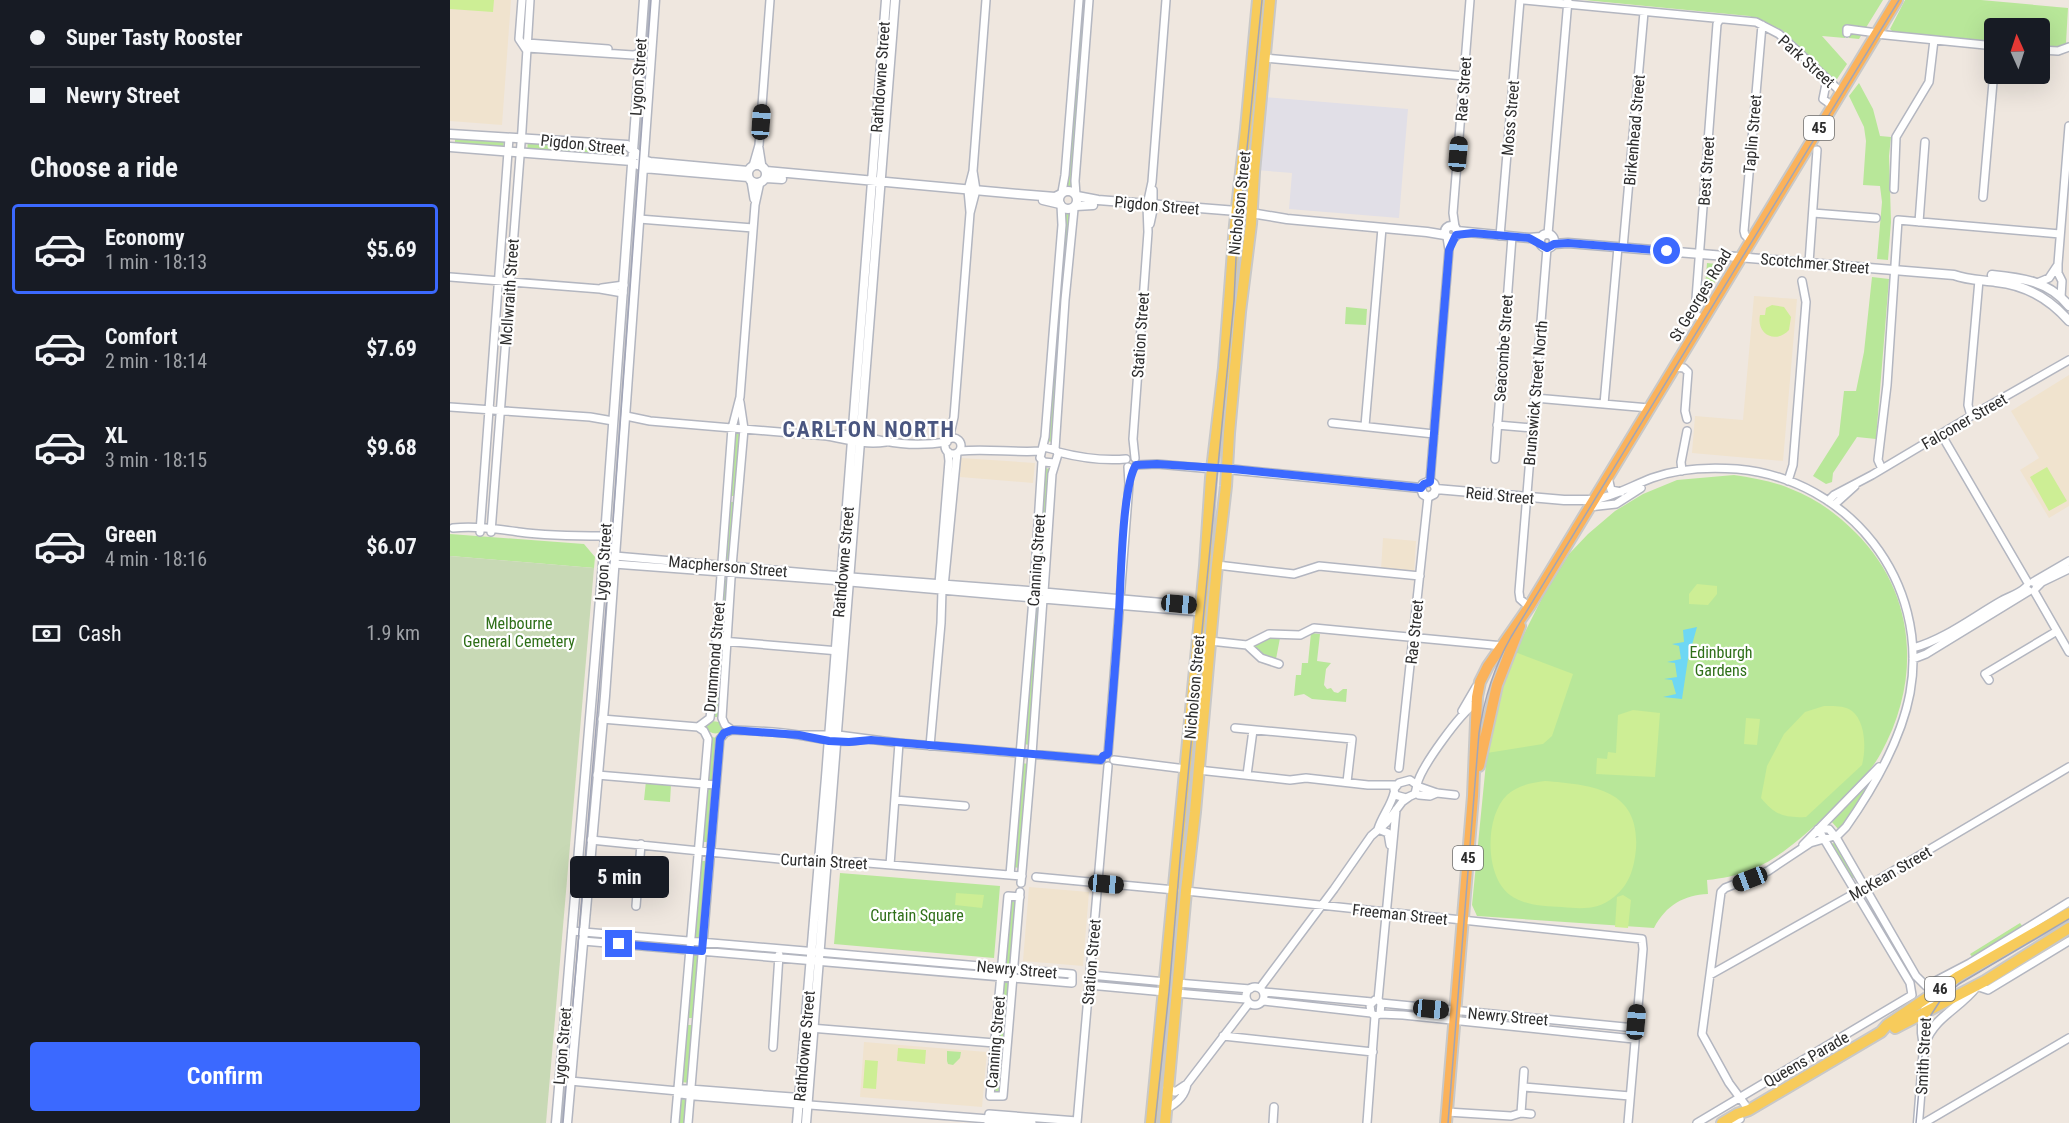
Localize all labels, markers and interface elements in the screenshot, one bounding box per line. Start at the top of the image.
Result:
north arrow [1984,18,2050,84]
map controls [1984,18,2050,84]
street label: Rathdowne Street [867,21,894,133]
text: Super Tasty Rooster [66,25,243,50]
street label: Park Street [1774,31,1839,92]
street label: Lygon Street [626,37,651,117]
street label: Rae Street [1452,56,1475,122]
street label: Birkenhead Street [1620,73,1649,186]
street label: Moss Street [1498,79,1523,157]
text: Newry Street [66,83,180,108]
street label: Taplin Street [1740,93,1765,174]
car [751,103,771,141]
road number: 45 [1804,116,1834,140]
street label: Pigdon Street [540,131,627,158]
car [1447,135,1469,173]
street label: Best Street [1695,135,1718,206]
street label: Nicholson Street [1225,150,1254,256]
text: Choose a ride [30,152,178,184]
street label: Pigdon Street [1114,192,1201,219]
icon: car [33,222,87,276]
text: Economy [105,225,185,250]
text: $5.69 [366,237,417,262]
route start [1653,237,1680,264]
street label: McIlwraith Street [496,238,523,346]
street label: St Georges Road [1665,245,1736,345]
street label: Scotchmer Street [1760,249,1870,278]
text: 1 min · 18:13 [105,250,207,274]
street label: Station Street [1128,291,1153,379]
street label: Seacombe Street [1490,293,1517,402]
street label: Brunswick Street North [1520,320,1551,466]
icon: car [33,321,87,375]
text: Comfort [105,324,178,349]
text: $7.69 [366,336,417,361]
text: 2 min · 18:14 [105,349,207,373]
street label: Falconer Street [1918,389,2011,454]
district label: CARLTON NORTH [783,417,955,442]
icon: car [33,420,87,474]
text: XL [105,423,128,448]
text: $9.68 [366,435,417,460]
text: 3 min · 18:15 [105,448,207,472]
street label: Reid Street [1465,483,1535,508]
street label: Rathdowne Street [829,505,858,618]
street label: Canning Street [1024,513,1049,607]
icon: car [33,519,87,573]
text: Green [105,522,157,547]
street label: Lygon Street [591,522,616,602]
text: $6.07 [366,534,417,559]
text: 4 min · 18:16 [105,547,207,571]
street label: Macpherson Street [668,552,789,581]
car [1160,593,1198,615]
street label: Rae Street [1402,599,1427,665]
street label: Drummond Street [700,601,729,713]
park label: Melbourne General Cemetery [463,614,575,651]
icon: cash [30,617,63,650]
text: Cash [78,621,122,646]
text: 1.9 km [366,621,420,645]
street label: Nicholson Street [1180,634,1209,740]
park label: Edinburgh Gardens [1689,643,1753,680]
street label: McKean Street [1846,842,1935,905]
road number: 45 [1453,846,1483,870]
street label: Curtain Street [780,850,868,873]
callout: 5 min [570,857,669,899]
car [1730,864,1770,894]
text: 5 min [597,865,642,889]
car [1087,873,1125,895]
street label: Freeman Street [1351,900,1449,929]
park label: Curtain Square [870,906,964,925]
street label: Station Street [1078,918,1105,1006]
route end [605,930,632,957]
street label: Newry Street [976,957,1058,982]
road number: 46 [1925,977,1955,1001]
street label: Rathdowne Street [790,989,819,1102]
street label: Canning Street [982,995,1009,1089]
car [1412,998,1450,1020]
car [1625,1003,1647,1041]
street label: Newry Street [1467,1004,1549,1029]
street label: Lygon Street [550,1006,575,1086]
street label: Smith Street [1912,1016,1935,1095]
street label: Queens Parade [1760,1027,1852,1091]
button: Confirm [30,1042,420,1111]

